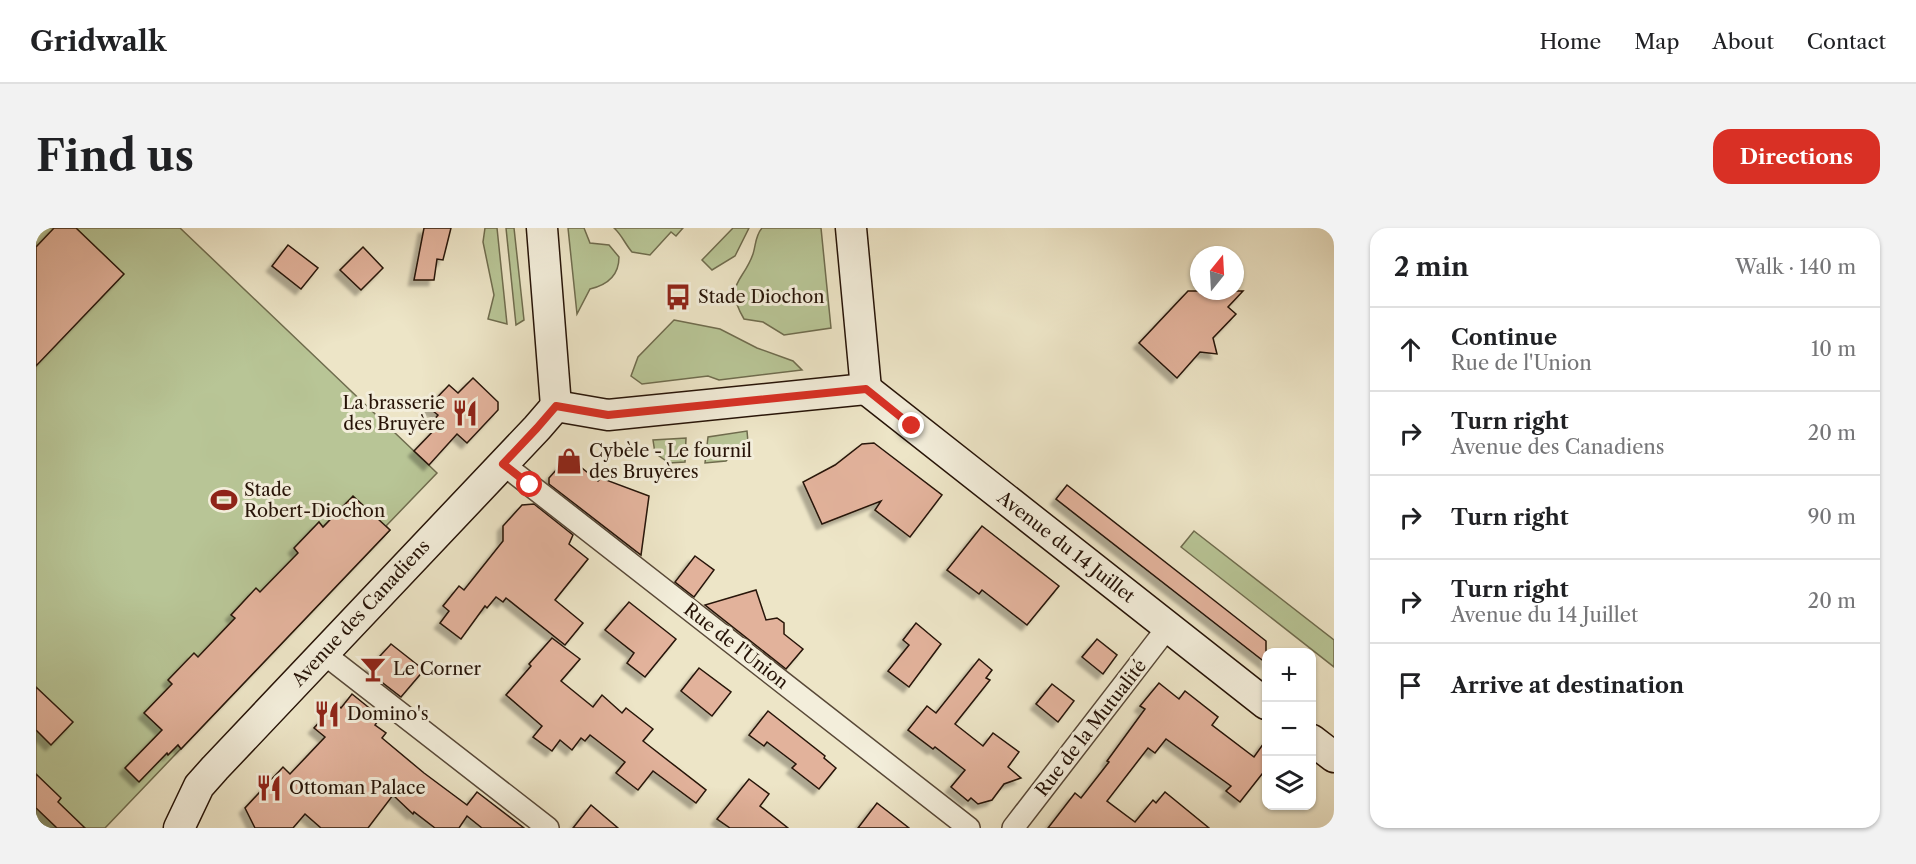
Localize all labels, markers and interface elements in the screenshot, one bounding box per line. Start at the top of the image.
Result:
text: Gridwalk [30,24,166,58]
text: Home [1540,29,1601,54]
text: Map [1634,29,1679,54]
text: About [1712,29,1774,54]
text: Contact [1807,29,1886,54]
button: Directions [1713,129,1880,184]
text: Find us [36,130,194,182]
north arrow [1190,246,1244,300]
text: 2 min [1394,251,1469,283]
text: Walk · 140 m [1735,255,1856,279]
bus stop icon: Stade Diochon [663,282,693,312]
place label: Stade Diochon [698,286,825,308]
text: Continue [1451,324,1557,351]
icon: ahead [1394,333,1427,366]
text: 10 m [1811,337,1856,361]
text: Rue de l'Union [1451,351,1592,375]
place label: La brasserie des Bruyère [342,392,445,435]
restaurant icon: La brasserie des Bruyère [450,398,480,428]
text: Turn right [1451,408,1569,435]
route end [898,412,924,438]
icon: right [1394,417,1427,450]
text: 20 m [1808,421,1856,445]
text: Avenue des Canadiens [1451,435,1665,459]
place label: Cybèle - Le fournil des Bruyères [589,440,752,483]
shop icon: Cybèle - Le fournil des Bruyères [554,446,584,476]
route start [516,471,542,497]
place label: Stade Robert-Diochon [244,479,385,522]
sports icon: Stade Robert-Diochon [209,485,239,515]
street label: Avenue du 14 Juillet [992,486,1140,608]
icon: right [1394,501,1427,534]
text: Turn right [1451,504,1569,531]
text: 90 m [1808,505,1856,529]
street label: Avenue des Canadiens [287,535,435,692]
text: Turn right [1451,576,1569,603]
icon: right [1394,585,1427,618]
text: 20 m [1808,589,1856,613]
street label: Rue de l'Union [679,598,793,694]
text: Avenue du 14 Juillet [1451,603,1638,627]
map controls [1262,648,1316,810]
button: + [1262,648,1316,702]
bar icon: Le Corner [358,654,388,684]
street label: Rue de la Mutualité [1031,655,1151,801]
place label: Le Corner [393,658,482,680]
icon: arrive [1394,669,1427,702]
text: Arrive at destination [1451,672,1684,699]
restaurant icon: Domino's [312,699,342,729]
button: − [1262,702,1316,756]
place label: Domino's [347,703,428,725]
button: layers [1262,756,1316,810]
restaurant icon: Ottoman Palace [254,773,284,803]
place label: Ottoman Palace [289,777,426,799]

